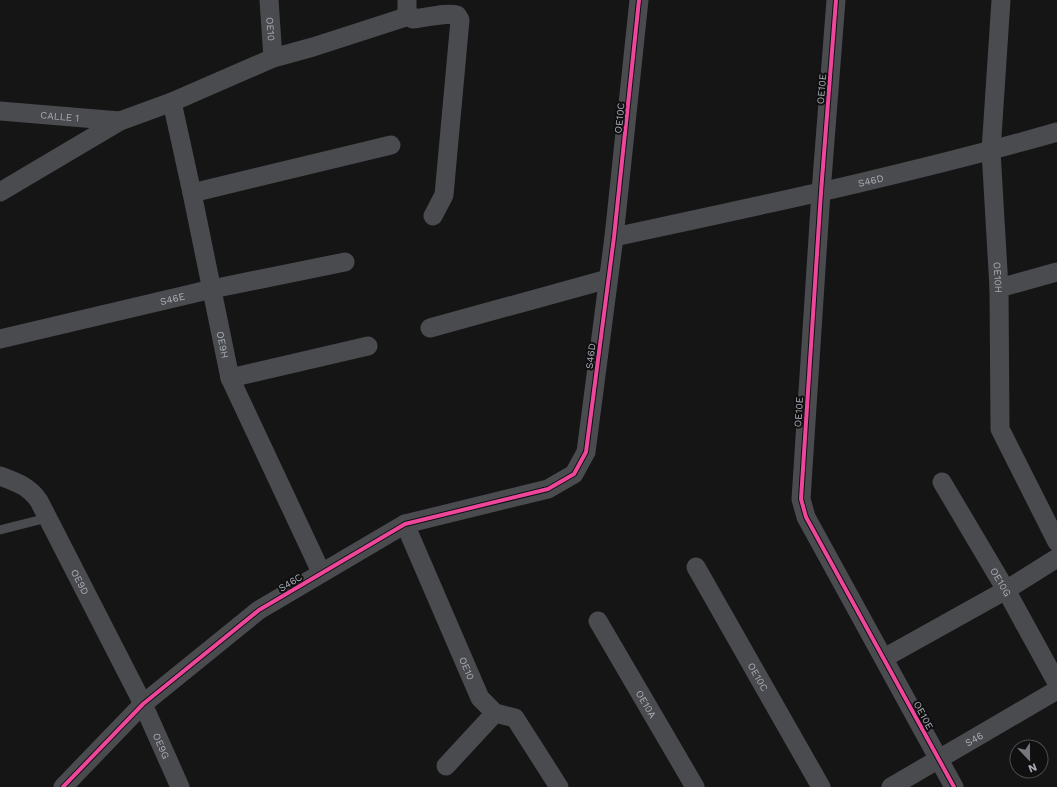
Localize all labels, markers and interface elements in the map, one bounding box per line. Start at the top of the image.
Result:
street label: OE10 [264,17,277,41]
street label: OE10E [815,73,828,105]
street label: OE10C [612,102,627,134]
street label: CALLE 1 [40,109,80,124]
street label: S46D [857,172,885,189]
street label: OE10H [991,262,1004,293]
street label: S46E [159,291,186,307]
street label: OE9H [215,330,231,359]
street label: S46D [583,343,598,370]
street label: OE10E [792,397,805,428]
street label: OE10G [988,566,1013,598]
street label: OE9D [69,567,91,597]
street label: S46C [277,571,304,594]
street label: OE10 [457,655,476,682]
street label: OE10C [745,661,770,693]
street label: OE10A [634,688,659,720]
street label: OE10E [912,699,936,731]
street label: S46 [963,730,985,748]
street label: OE9G [151,731,172,761]
north arrow [1009,739,1049,779]
text: N [1026,760,1039,775]

